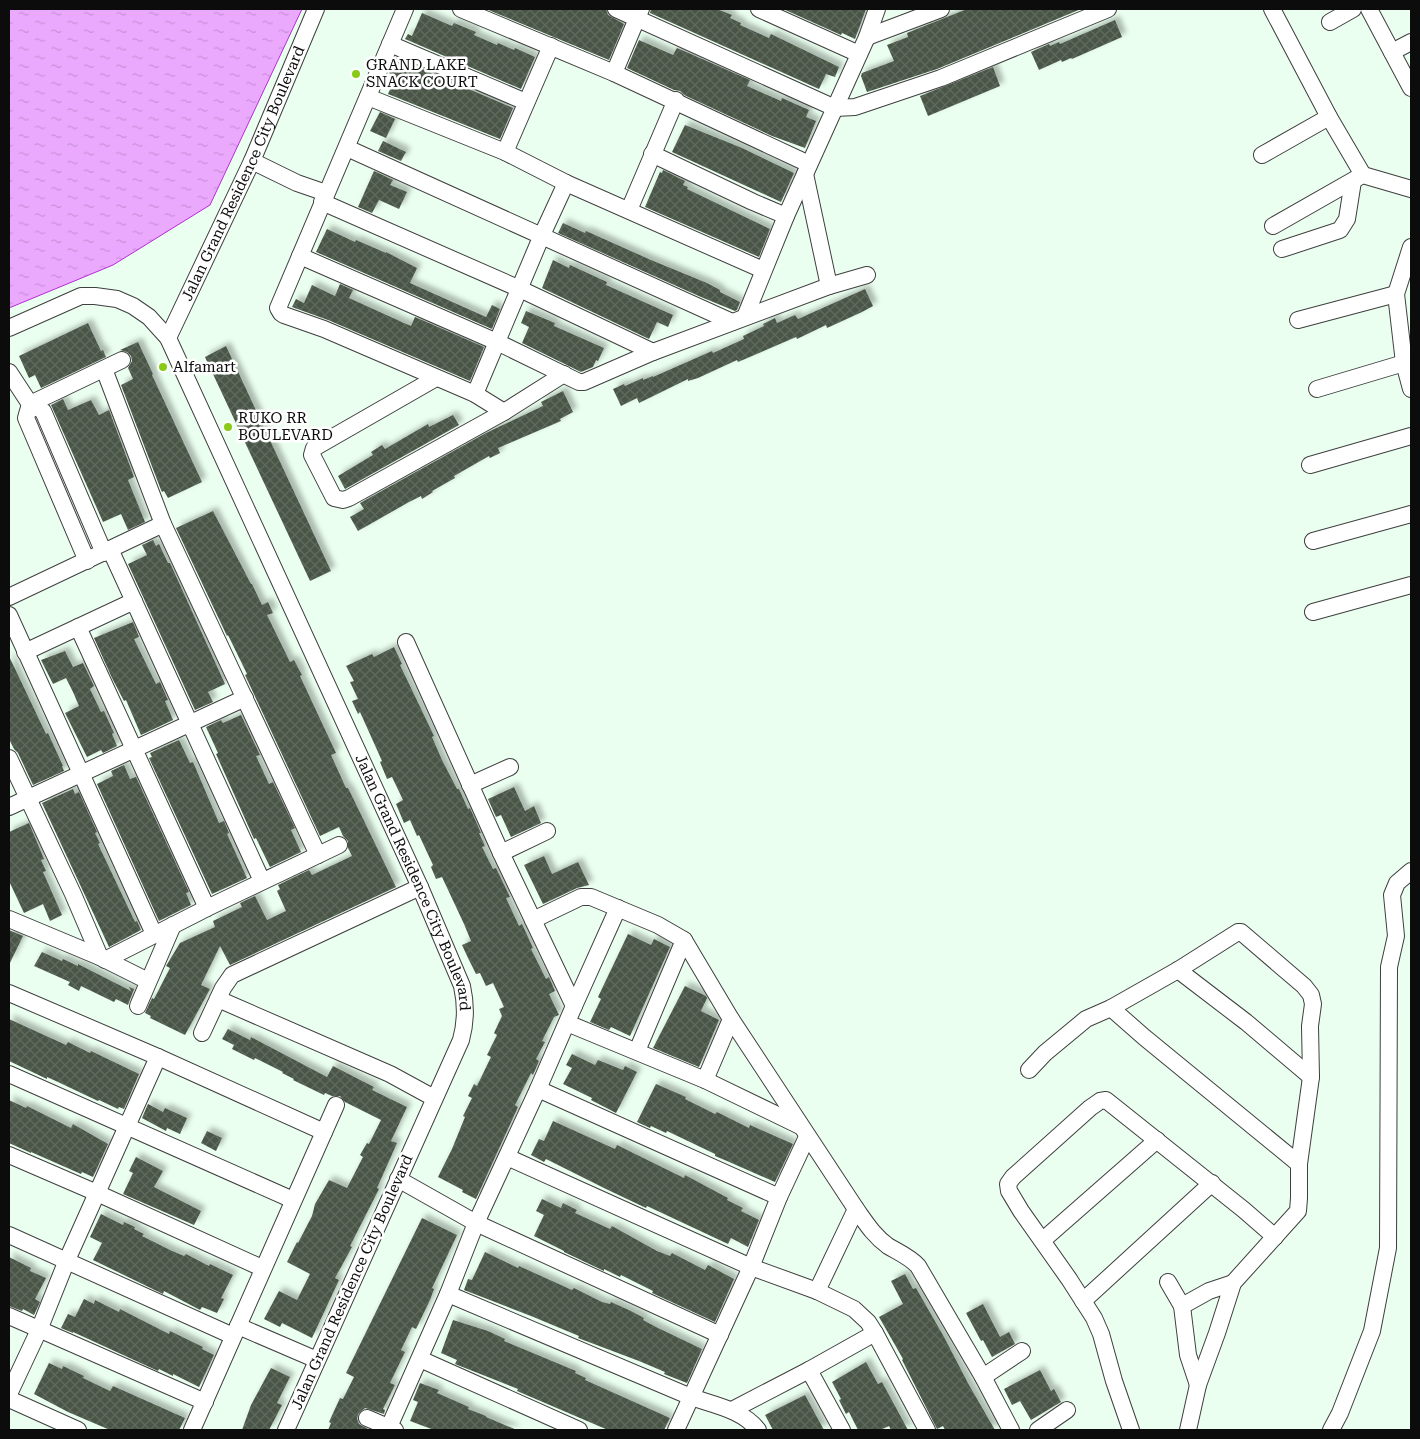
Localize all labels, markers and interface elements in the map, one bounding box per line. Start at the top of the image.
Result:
street label: Jalan Grand Residence City Boulevard [178,43,309,304]
place label: GRAND LAKE SNACK COURT [366,56,478,91]
marker: GRAND LAKE SNACK COURT [350,68,362,80]
place label: Alfamart [173,358,236,376]
marker: Alfamart [157,361,169,373]
place label: RUKO RR BOULEVARD [238,409,333,444]
marker: RUKO RR BOULEVARD [222,421,234,433]
street label: Jalan Grand Residence City Boulevard [351,751,474,1012]
street label: Jalan Grand Residence City Boulevard [287,1151,417,1412]

